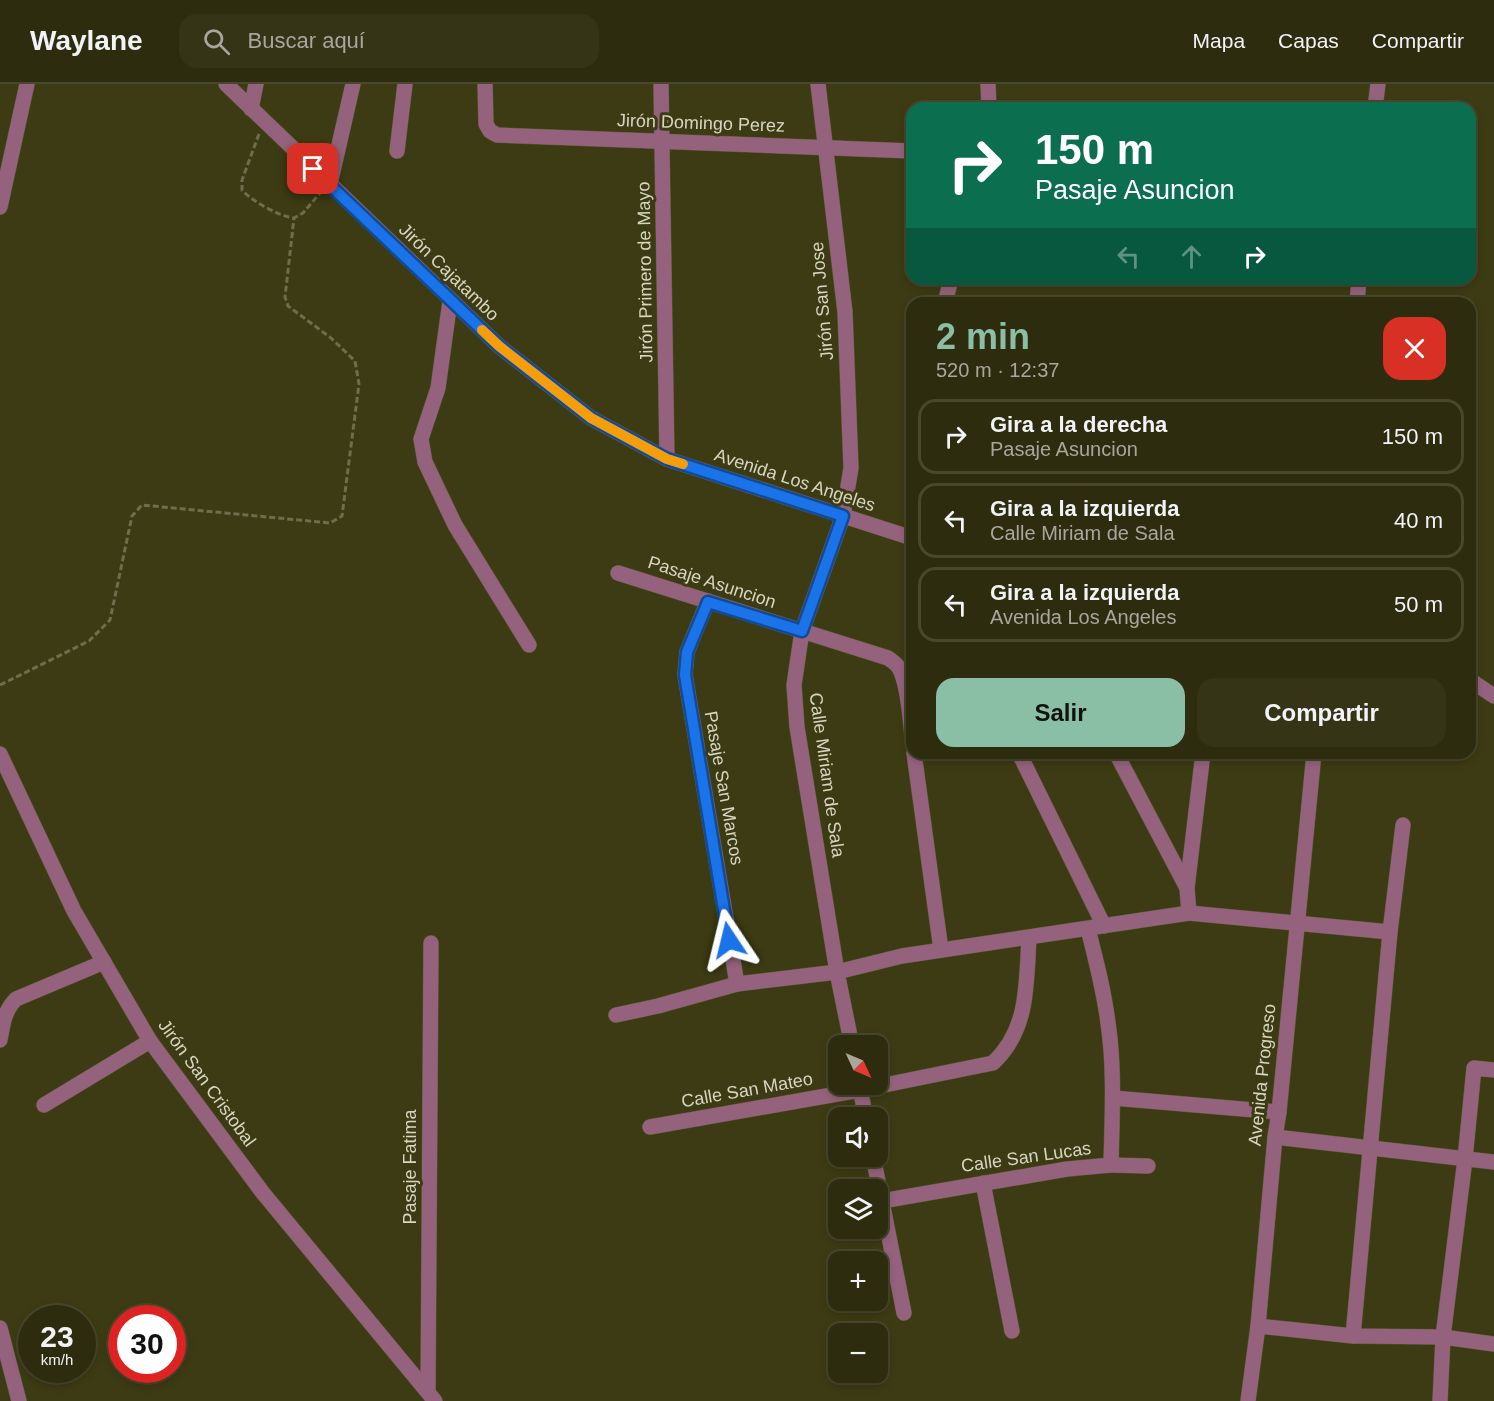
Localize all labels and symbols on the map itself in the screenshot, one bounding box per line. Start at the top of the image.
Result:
street label: Jirón Domingo Perez [617,110,785,136]
pin [287,143,338,194]
street label: Jirón Primero de Mayo [633,181,657,363]
street label: Jirón Cajatambo [395,219,503,325]
street label: Jirón San Jose [807,241,837,361]
street label: Avenida Los Angeles [712,445,878,515]
street label: Pasaje Asuncion [646,552,778,612]
street label: Calle Miriam de Sala [806,691,849,860]
street label: Pasaje San Marcos [701,709,747,867]
position arrow [697,908,761,972]
street label: Avenida Progreso [1245,1003,1279,1147]
street label: Jirón San Cristobal [154,1016,260,1150]
north arrow [828,1035,888,1095]
street label: Calle San Mateo [680,1069,814,1111]
street label: Pasaje Fatima [400,1108,420,1225]
street label: Calle San Lucas [960,1138,1092,1176]
speed limit sign: 30 [108,1305,186,1383]

